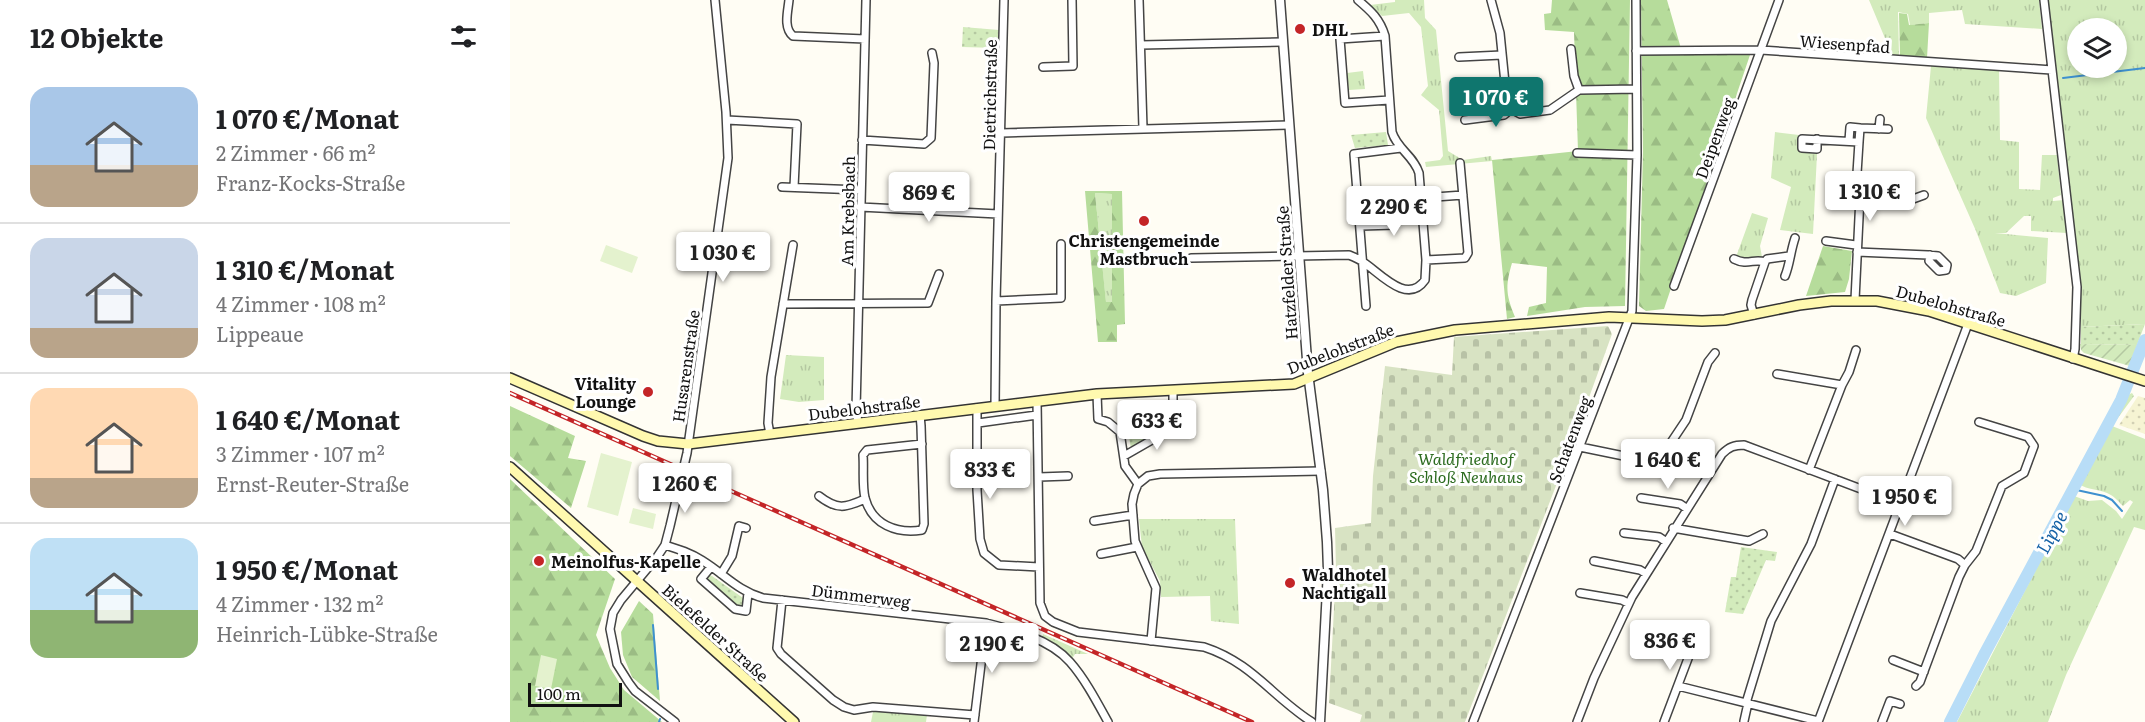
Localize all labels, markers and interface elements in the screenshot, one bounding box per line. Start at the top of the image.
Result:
text: 12 Objekte [30,17,163,56]
place label: DHL [1312,17,1348,41]
map controls [2067,18,2127,78]
button: layers [2067,18,2127,78]
icon: filters [447,20,480,53]
marker: DHL [1293,22,1307,36]
street label: Wiesenpfad [1799,28,1891,58]
street label: Dietrichstraße [976,39,1002,151]
pin: 1 070 € [1441,77,1551,128]
text: 1 070 € [1463,81,1529,111]
street label: Deipenweg [1688,94,1740,182]
text: 1 070 €/Monat [216,98,399,137]
icon: home [78,111,150,183]
text: 2 Zimmer · 66 m² [216,137,376,167]
street label: Am Krebsbach [834,155,860,266]
text: Franz-Kocks-Straße [216,167,406,197]
pin: 1 310 € [1815,171,1925,222]
pin: 869 € [887,172,971,223]
text: 1 310 € [1839,175,1901,205]
text: 869 € [903,176,955,206]
pin: 2 290 € [1339,186,1449,237]
text: 2 290 € [1360,190,1428,220]
street label: Hatzfelder Straße [1269,205,1303,341]
marker: Christengemeinde Mastbruch [1137,214,1151,228]
place label: Christengemeinde Mastbruch [1069,228,1219,270]
pin: 1 030 € [668,232,778,283]
text: 1 030 € [690,236,756,266]
text: 1 310 €/Monat [216,249,394,288]
icon: home [78,262,150,334]
street label: Dubelohstraße [1893,278,2009,332]
text: 4 Zimmer · 108 m² [216,288,386,318]
street label: Husarenstraße [665,308,705,424]
street label: Dubelohstraße [1283,317,1397,379]
text: Lippeaue [216,318,304,348]
place label: Vitality Lounge [574,371,636,413]
marker: Vitality Lounge [641,385,655,399]
street label: Dubelohstraße [806,388,922,426]
street label: Schatenweg [1541,392,1597,486]
text: 1 640 €/Monat [216,399,400,438]
pin: 633 € [1115,400,1199,451]
text: 633 € [1131,404,1183,434]
icon: home [78,412,150,484]
text: 3 Zimmer · 107 m² [216,438,385,468]
pin: 1 640 € [1613,439,1723,490]
text: 1 640 € [1635,443,1701,473]
park label: Waldfriedhof Schloß Neuhaus [1409,446,1523,488]
pin: 833 € [948,449,1032,500]
text: 833 € [964,453,1016,483]
pin: 1 260 € [630,463,740,514]
text: 1 260 € [653,467,717,497]
text: Ernst-Reuter-Straße [216,468,409,498]
pin: 1 950 € [1850,476,1960,527]
text: 1 950 € [1873,480,1937,510]
water label: Lippe [2029,506,2073,558]
text: 1 950 €/Monat [216,549,398,588]
place label: Meinolfus-Kapelle [551,549,701,573]
marker: Meinolfus-Kapelle [532,554,546,568]
icon: home [78,562,150,634]
place label: Waldhotel Nachtigall [1302,562,1387,604]
marker: Waldhotel Nachtigall [1283,576,1297,590]
street label: Dümmerweg [810,577,912,613]
street label: Bielefelder Straße [657,578,775,686]
text: 4 Zimmer · 132 m² [216,588,383,618]
text: Heinrich-Lübke-Straße [216,618,438,648]
pin: 836 € [1628,620,1712,671]
pin: 2 190 € [937,623,1047,674]
text: 836 € [1644,624,1696,654]
text: 2 190 € [960,627,1024,657]
scale bar [528,680,622,708]
text: 100 m [537,681,581,705]

